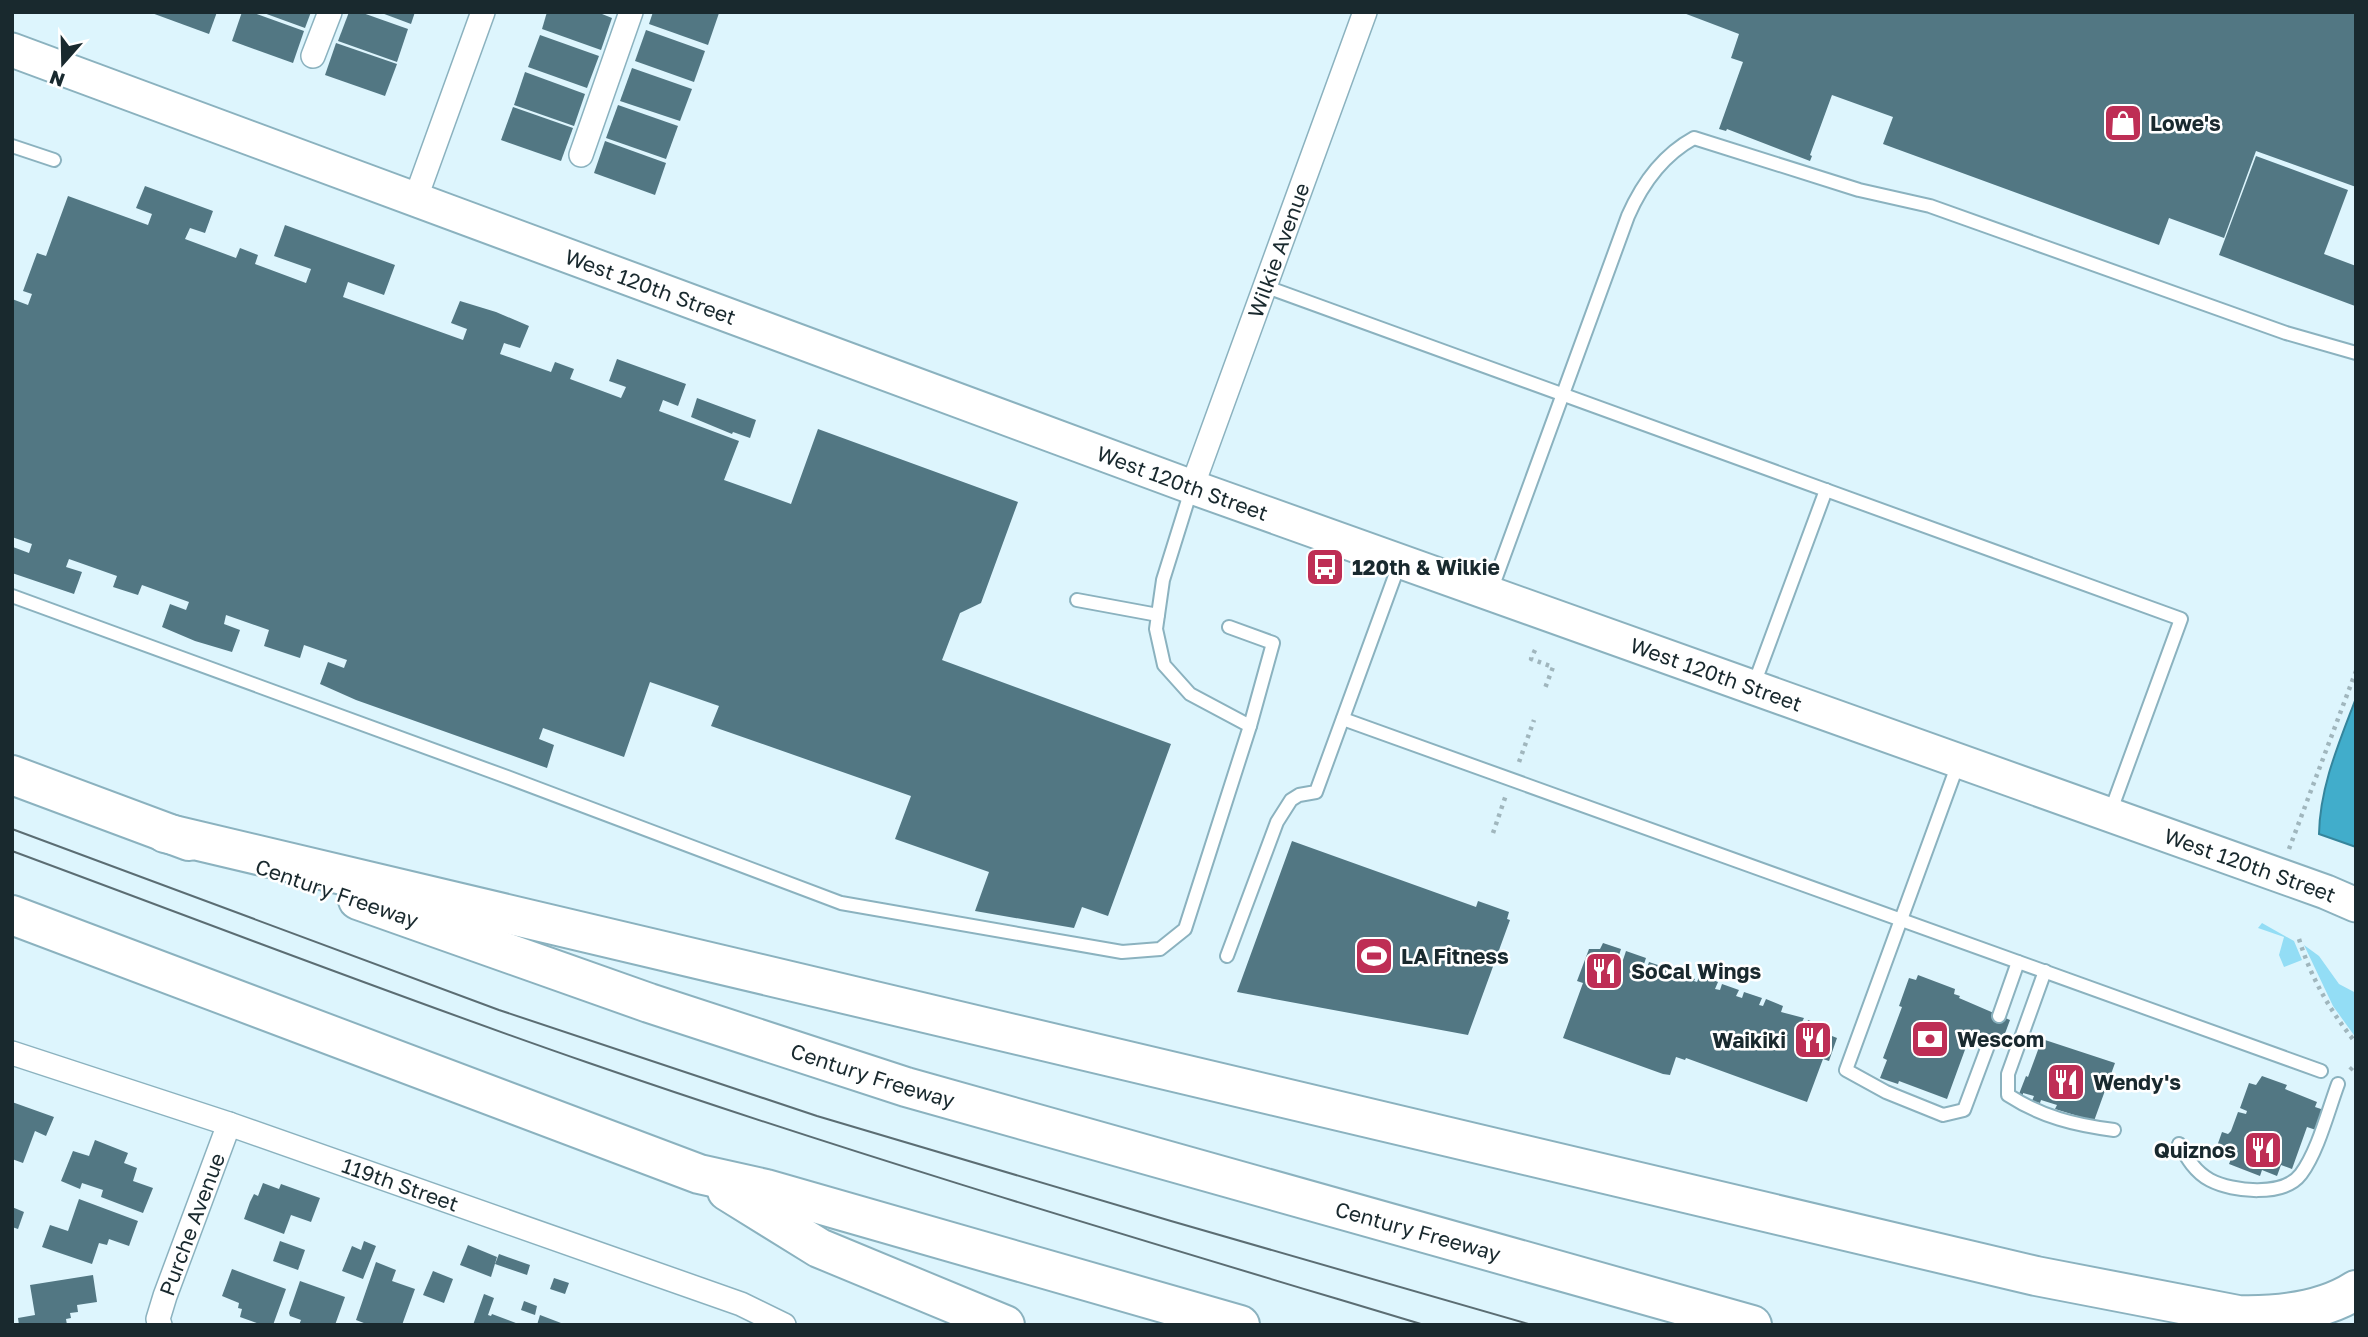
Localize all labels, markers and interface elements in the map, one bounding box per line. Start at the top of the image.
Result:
north arrow [28,28,98,98]
text: N [46,66,68,93]
shop icon: Lowe's [2102,102,2144,144]
place label: Lowe's [2150,110,2221,136]
street label: Wilkie Avenue [1242,179,1315,321]
street label: West 120th Street [561,243,740,330]
street label: West 120th Street [1093,440,1272,526]
bus stop icon: 120th & Wilkie [1304,546,1346,588]
place label: 120th & Wilkie [1352,554,1500,580]
street label: West 120th Street [1627,632,1806,717]
street label: West 120th Street [2161,822,2340,908]
street label: Century Freeway [252,853,422,933]
sports icon: LA Fitness [1353,935,1395,977]
place label: LA Fitness [1401,943,1509,969]
restaurant icon: SoCal Wings [1583,950,1625,992]
place label: SoCal Wings [1631,958,1761,984]
bank icon: Wescom [1909,1018,1951,1060]
restaurant icon: Waikiki [1792,1019,1834,1061]
place label: Wescom [1957,1026,2044,1052]
place label: Waikiki [1712,1027,1786,1053]
street label: Century Freeway [788,1037,958,1113]
restaurant icon: Wendy's [2045,1061,2087,1103]
place label: Wendy's [2093,1069,2181,1095]
restaurant icon: Quiznos [2242,1129,2284,1171]
place label: Quiznos [2154,1137,2236,1163]
street label: Purche Avenue [153,1149,230,1299]
street label: 119th Street [339,1152,462,1217]
street label: Century Freeway [1332,1195,1504,1267]

